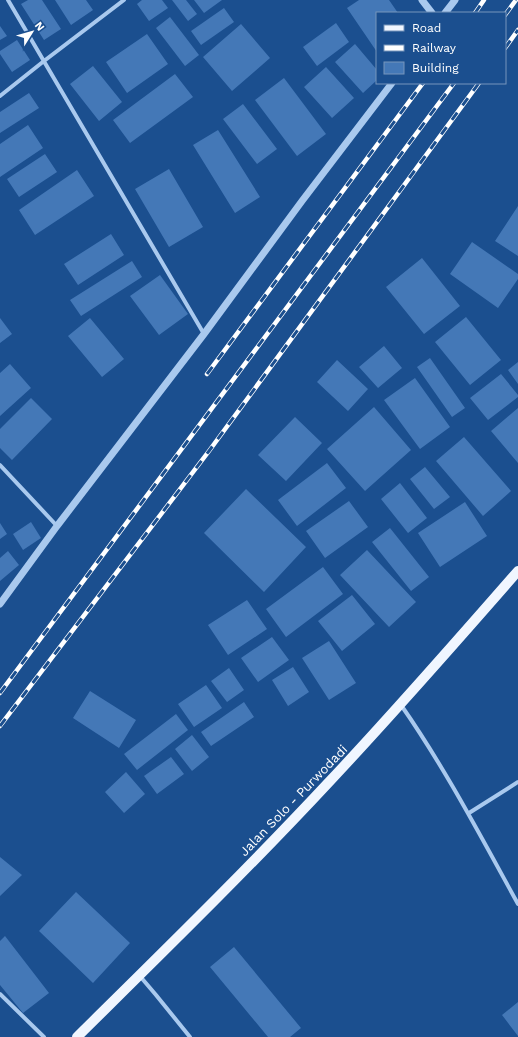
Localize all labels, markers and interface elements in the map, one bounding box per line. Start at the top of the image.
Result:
north arrow [12,12,52,52]
legend [376,12,506,84]
text: N [32,19,47,33]
text: Road [412,21,441,35]
text: Railway [412,41,457,55]
text: Building [412,61,459,75]
street label: Jalan Solo - Purwodadi [236,742,350,859]

